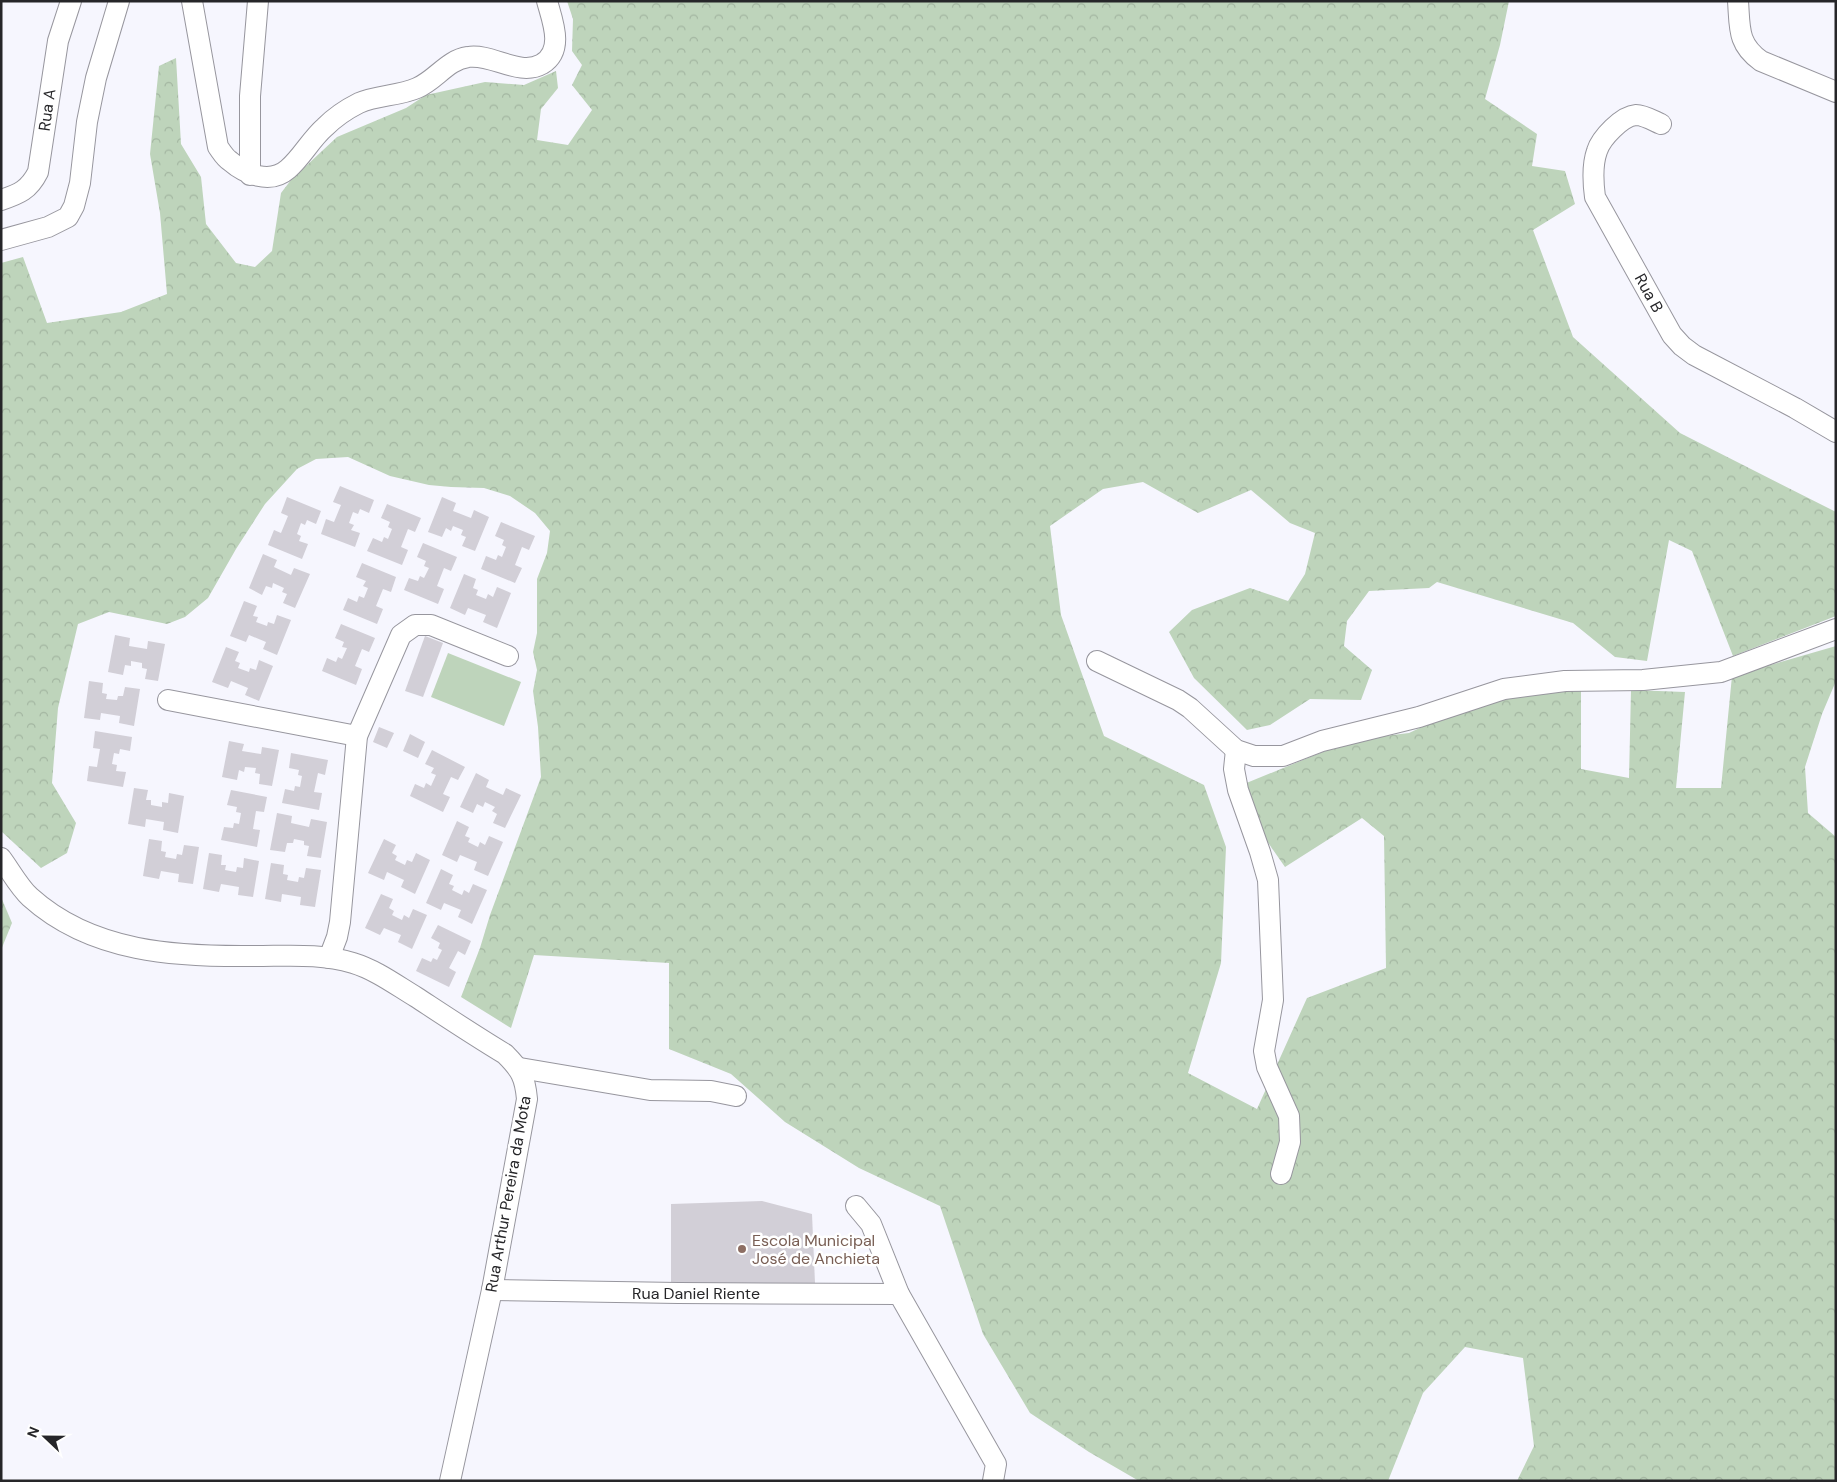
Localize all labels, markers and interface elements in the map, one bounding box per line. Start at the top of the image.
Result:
street label: Rua A [34,87,60,132]
street label: Rua B [1630,270,1668,316]
street label: Rua Arthur Pereira da Mota [480,1094,536,1294]
place label: Escola Municipal José de Anchieta [752,1230,880,1269]
marker: Escola Municipal José de Anchieta [736,1243,748,1255]
street label: Rua Daniel Riente [632,1283,760,1304]
north arrow [20,1412,70,1462]
text: N [23,1424,43,1440]

